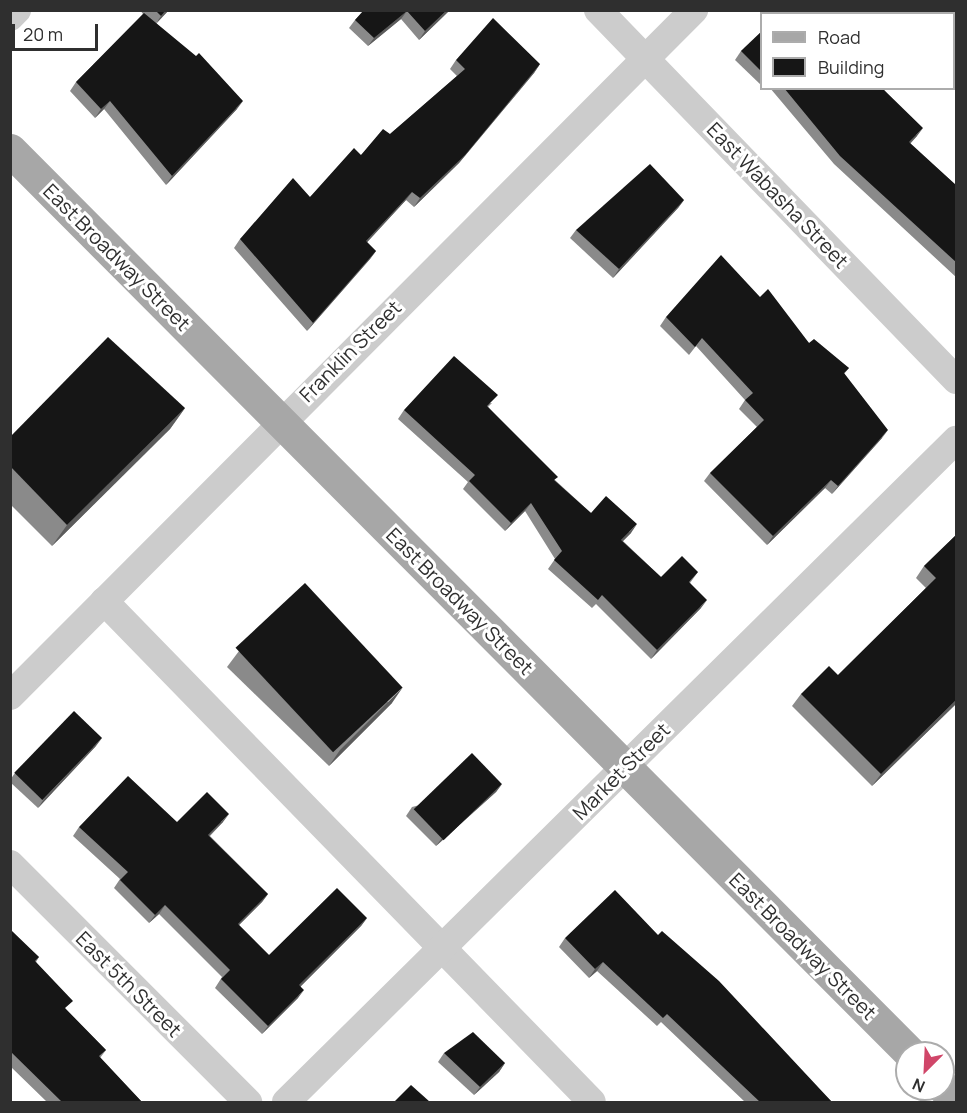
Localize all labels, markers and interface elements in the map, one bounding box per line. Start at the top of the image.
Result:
scale bar [15,12,100,50]
legend [760,12,955,90]
text: 20 m [23,22,63,46]
text: Road [818,25,861,49]
text: Building [818,55,884,79]
street label: East Wabasha Street [702,117,854,273]
street label: East Broadway Street [39,179,195,335]
street label: Franklin Street [294,295,406,407]
street label: East Broadway Street [382,523,538,679]
street label: Market Street [568,718,674,824]
street label: East Broadway Street [725,868,881,1024]
street label: East 5th Street [71,926,187,1042]
north arrow [895,1041,955,1101]
text: N [909,1073,928,1098]

